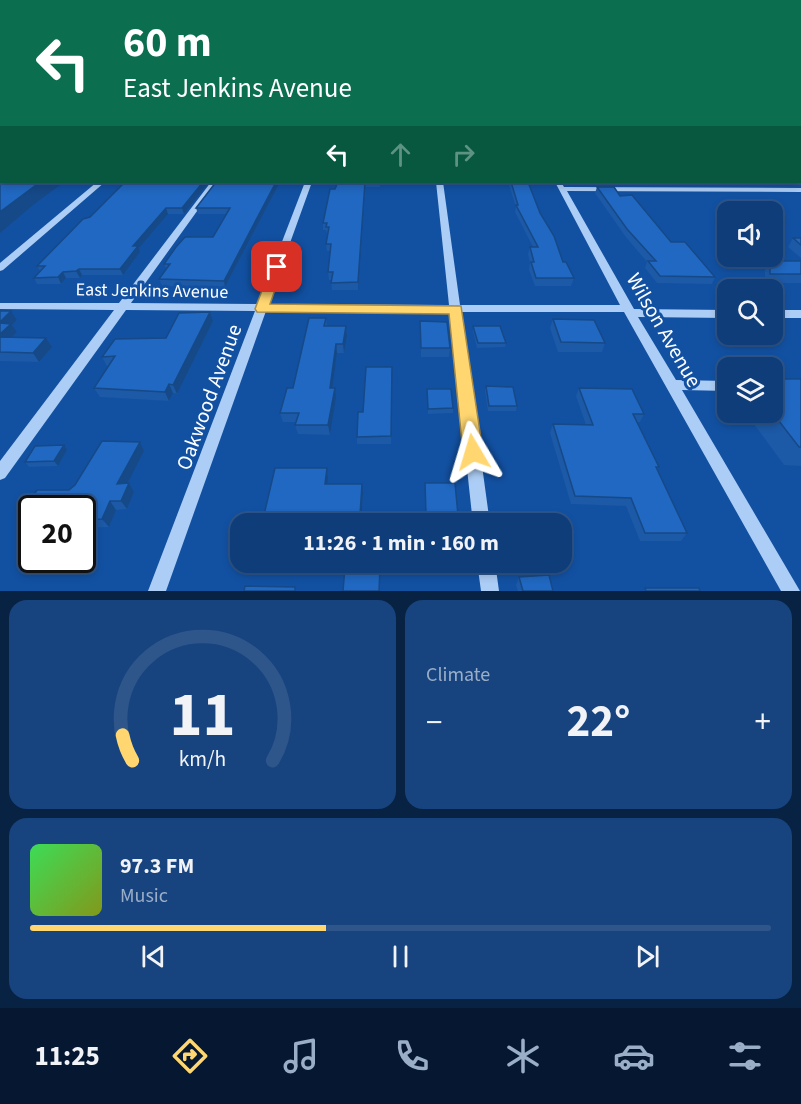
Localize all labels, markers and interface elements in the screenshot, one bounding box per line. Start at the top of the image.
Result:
text: 60 m [123,13,212,73]
icon: left [24,24,102,102]
text: East Jenkins Avenue [123,69,352,108]
icon: left [321,138,354,171]
icon: ahead [384,138,417,171]
icon: right [447,138,480,171]
map controls [717,201,783,423]
button: sound [717,201,783,267]
pin [251,241,302,292]
icon: arrive [260,250,293,283]
street label: Wilson Avenue [619,267,709,393]
street label: East Jenkins Avenue [75,277,229,305]
button: search [717,279,783,345]
street label: Oakwood Avenue [169,320,249,474]
button: layers [717,357,783,423]
position arrow [441,420,505,484]
speed limit sign: 20 [18,495,96,573]
text: 11:26 · 1 min · 160 m [303,527,499,559]
text: Climate [426,661,490,689]
text: 11 [170,671,235,760]
text: 22° [567,690,630,754]
text: − [426,699,442,746]
text: + [755,699,771,746]
text: km/h [179,745,226,776]
text: 97.3 FM [120,850,194,882]
text: Music [120,882,168,910]
icon: previous [137,940,170,973]
icon: pause [384,940,417,973]
icon: next [631,940,664,973]
icon: directions [169,1035,211,1077]
icon: music [280,1035,322,1077]
icon: phone [391,1035,433,1077]
icon: climate [502,1035,544,1077]
icon: car [613,1035,655,1077]
icon: filters [724,1035,766,1077]
text: 11:25 [35,1037,100,1076]

